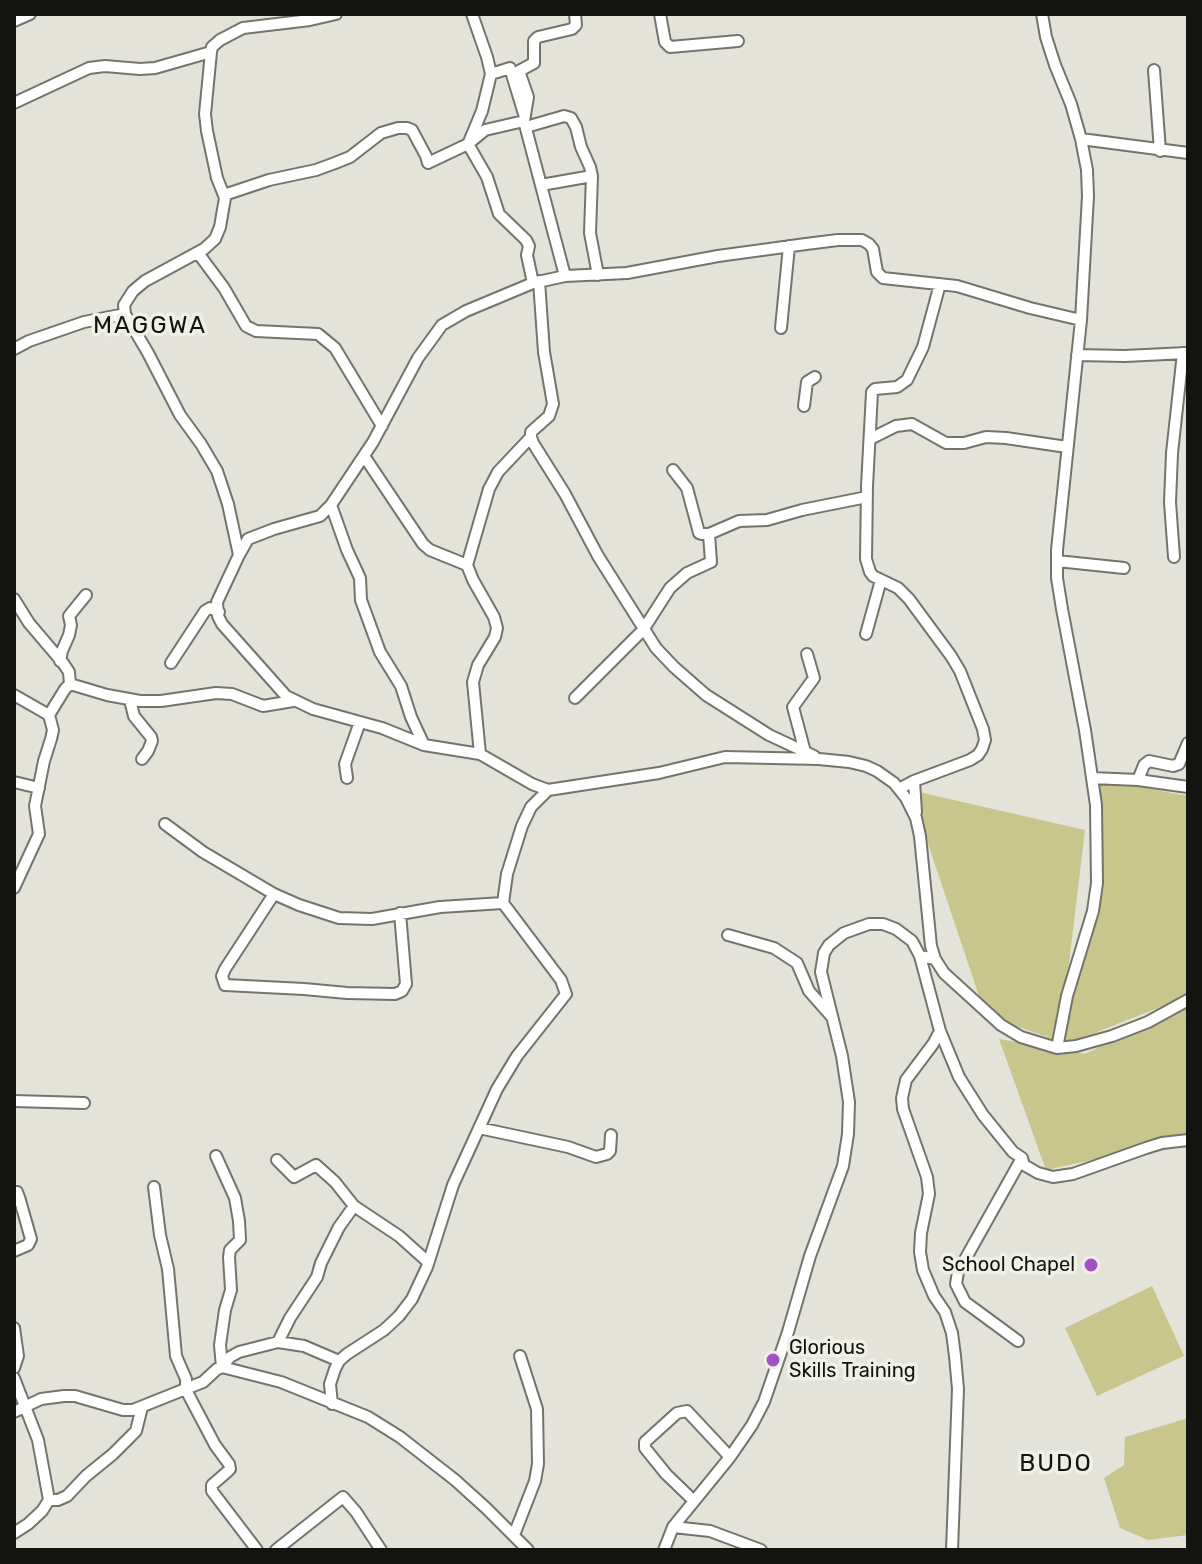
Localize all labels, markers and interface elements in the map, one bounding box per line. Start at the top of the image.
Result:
district label: MAGGWA [93,312,207,340]
place label: School Chapel [942,1253,1075,1277]
marker: School Chapel [1082,1256,1100,1274]
place label: Glorious Skills Training [789,1336,916,1383]
marker: Glorious Skills Training [764,1351,782,1369]
district label: BUDO [1019,1450,1093,1478]

